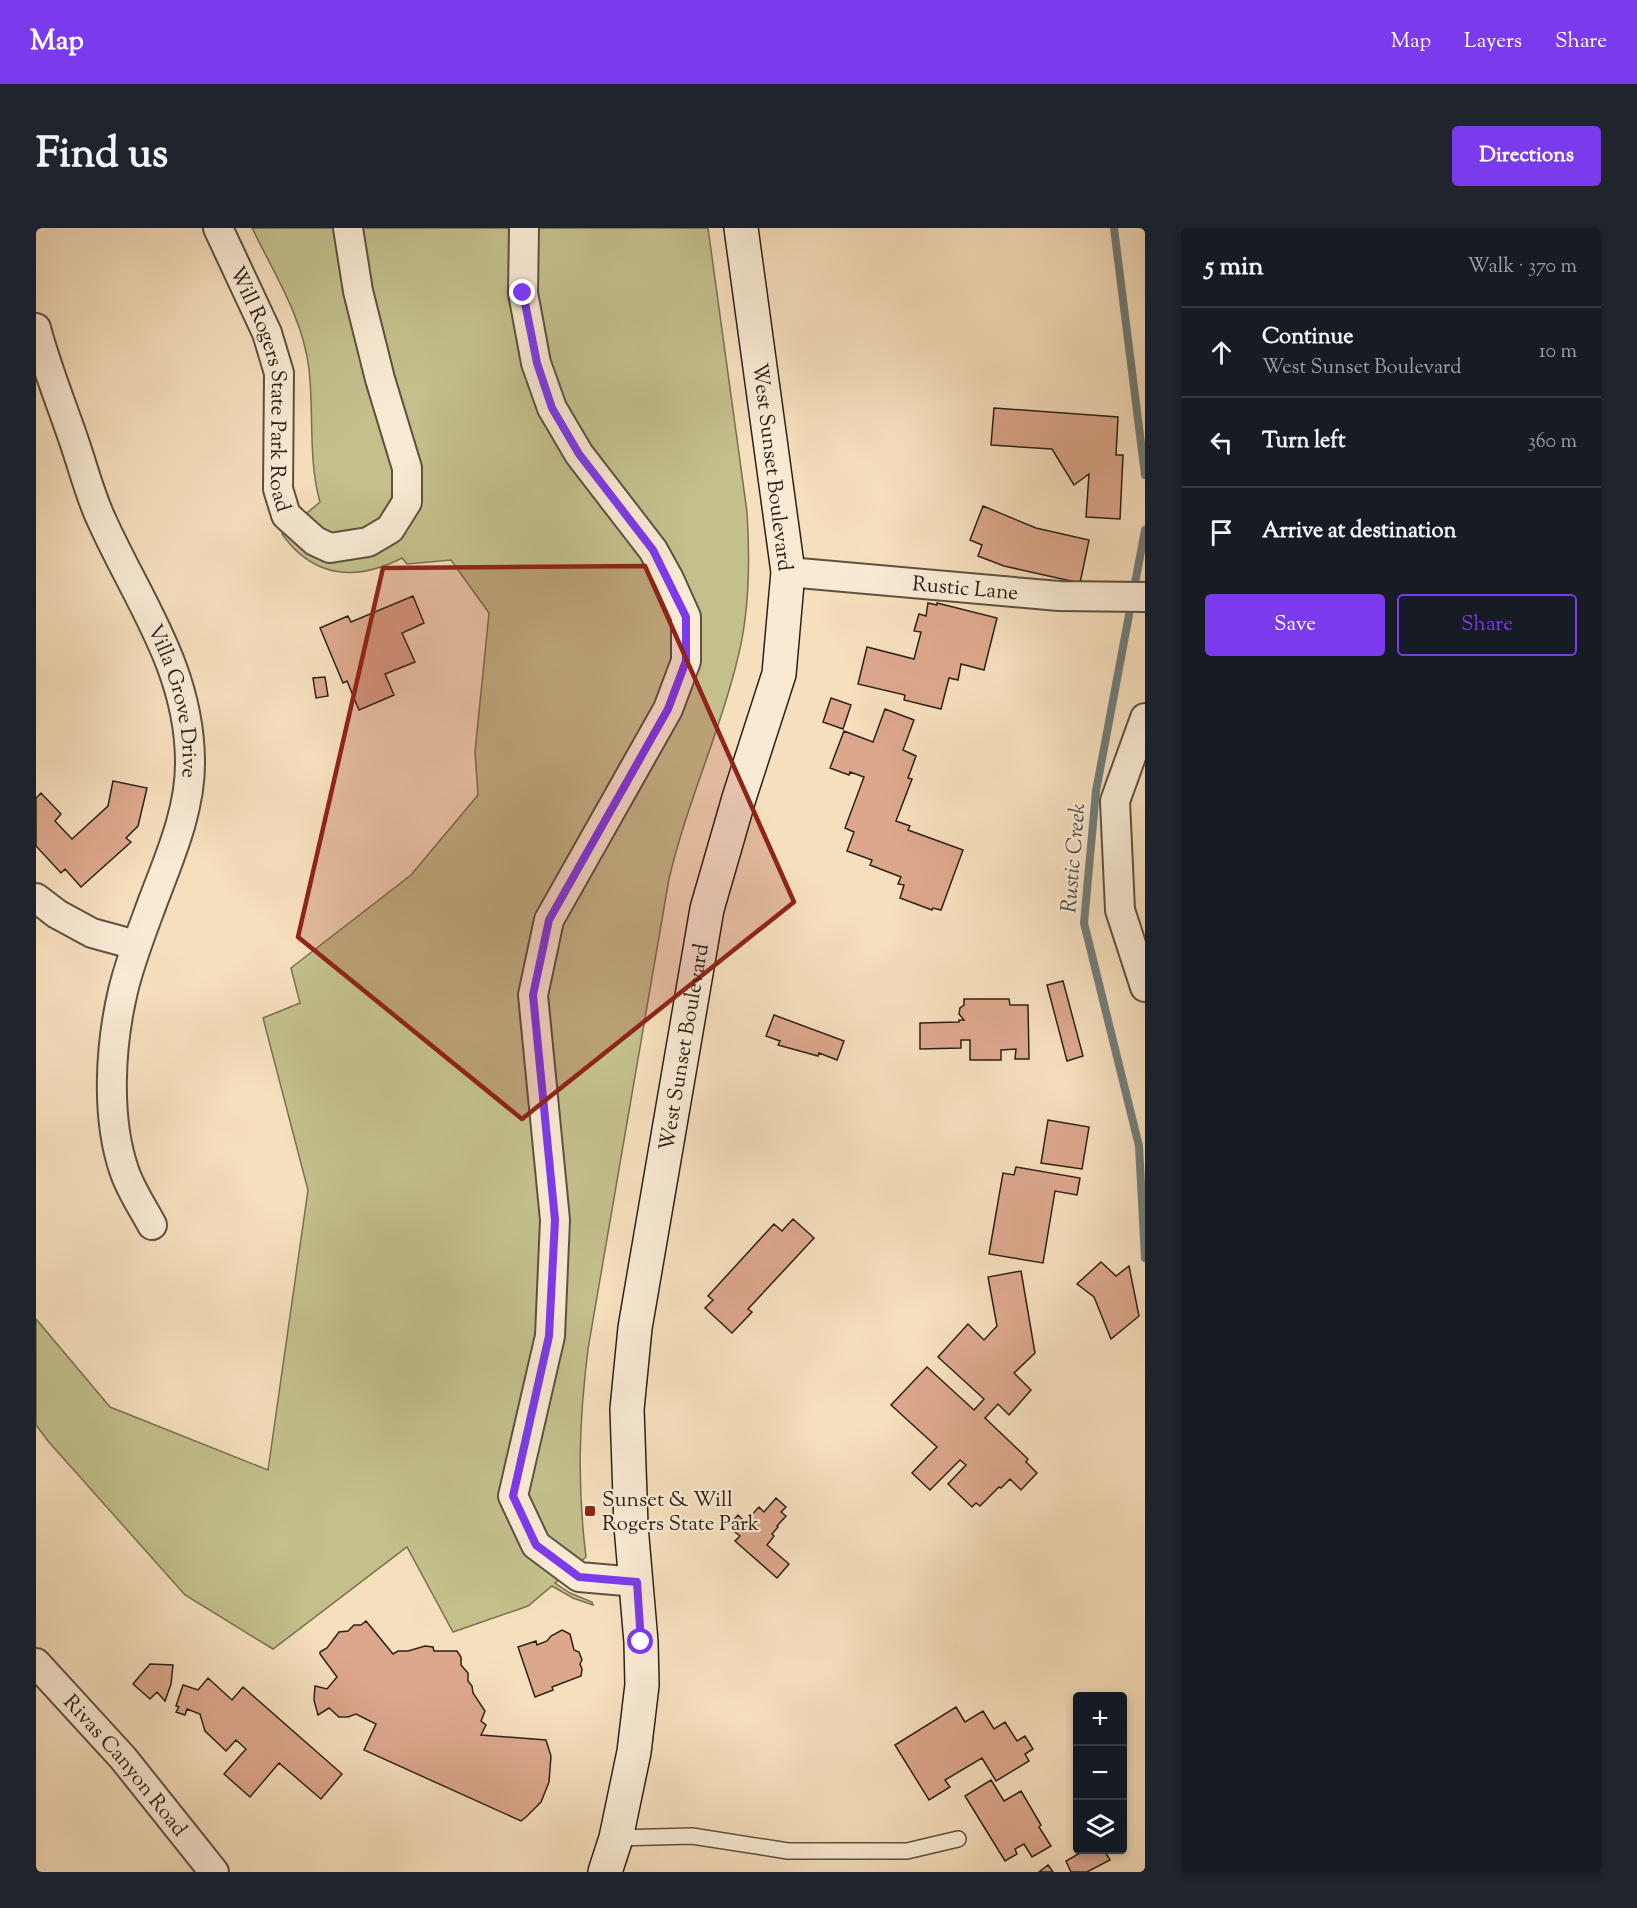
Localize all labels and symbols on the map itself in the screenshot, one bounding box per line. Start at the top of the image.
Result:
street label: Will Rogers State Park Road [221,262,297,516]
route end [509,279,535,305]
street label: West Sunset Boulevard [743,361,799,573]
street label: Rustic Lane [911,570,1019,609]
street label: Villa Grove Drive [139,620,203,779]
water label: Rustic Creek [1054,802,1096,914]
street label: West Sunset Boulevard [653,941,718,1153]
place label: Sunset & Will Rogers State Park [602,1486,760,1540]
marker: Sunset & Will Rogers State Park [583,1504,597,1518]
route start [627,1628,653,1654]
street label: Rivas Canyon Road [55,1689,193,1844]

